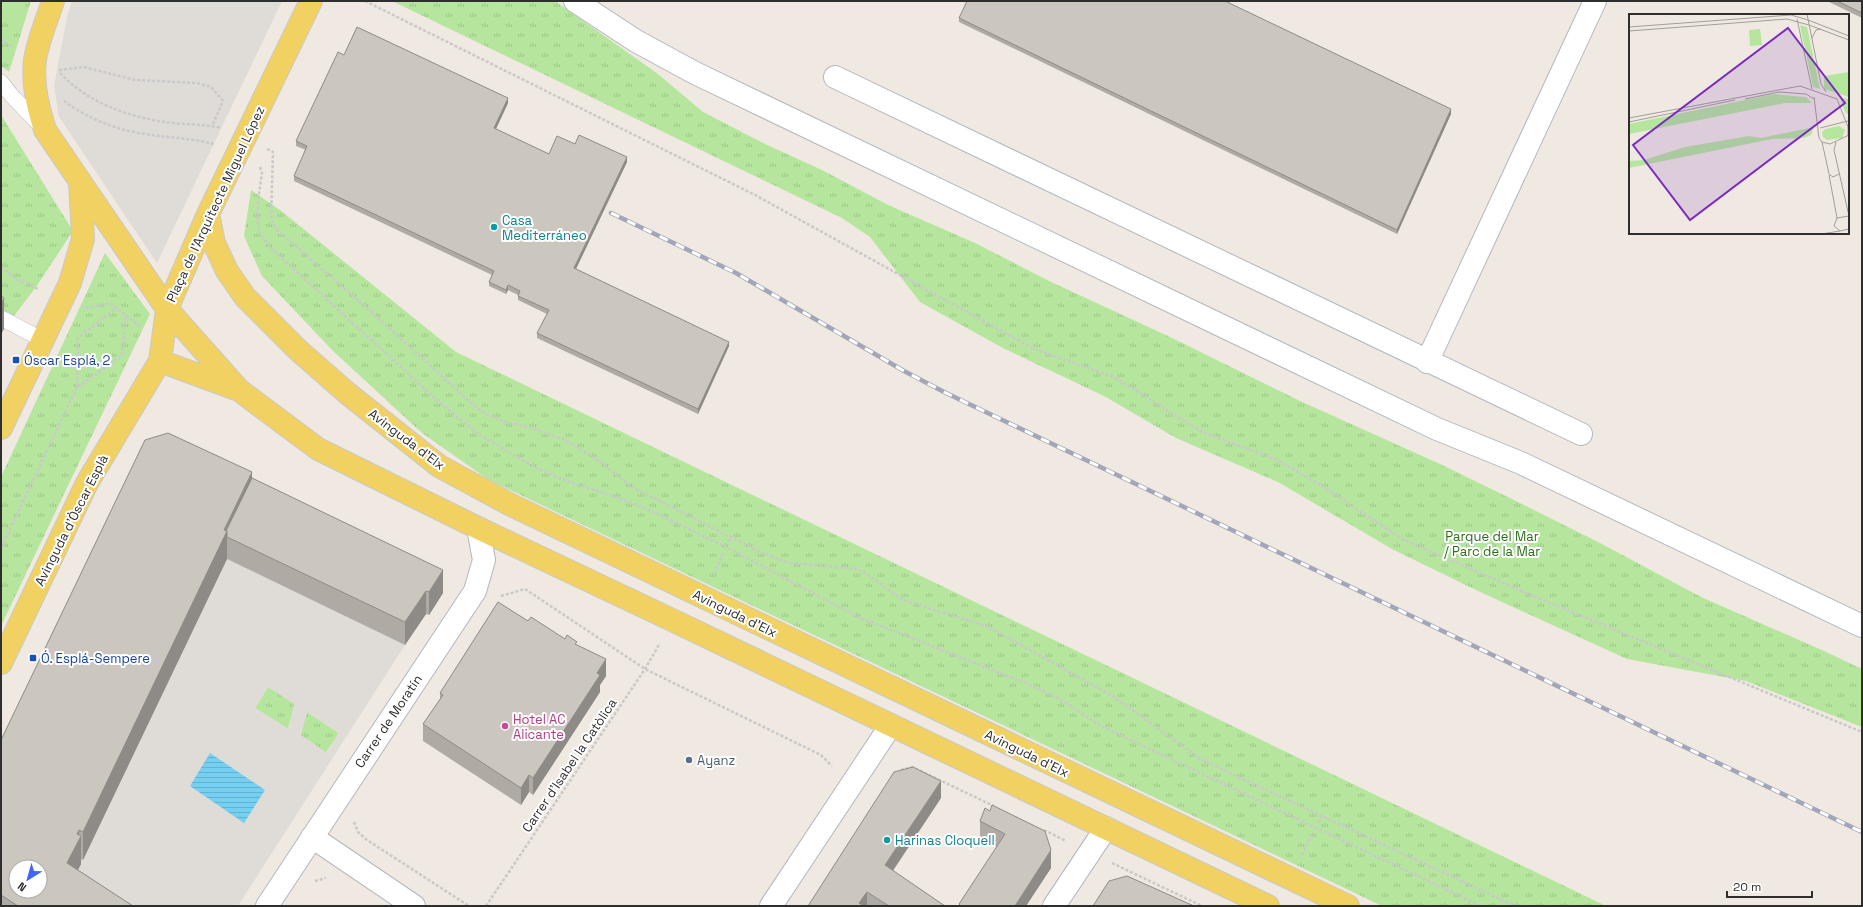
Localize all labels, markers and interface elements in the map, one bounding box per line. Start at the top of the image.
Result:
inset map [1629,14,1849,234]
street label: Plaça de l'Arquitecte Miguel López [162,103,269,305]
place label: Casa Mediterráneo [502,212,587,244]
marker: Casa Mediterráneo [489,222,499,232]
place label: Óscar Esplá, 2 [24,352,110,369]
marker: Óscar Esplá, 2 [11,355,21,365]
street label: Avinguda d'Elx [365,405,449,474]
street label: Avinguda d'Òscar Esplà [31,451,112,589]
park label: Parque del Mar / Parc de la Mar [1444,528,1540,560]
street label: Avinguda d'Elx [690,586,780,641]
place label: Ó. Esplá-Sempere [41,650,150,667]
marker: Ó. Esplá-Sempere [28,653,38,663]
street label: Carrer de Moratín [351,671,426,771]
street label: Carrer d'Isabel la Catòlica [518,695,621,835]
place label: Hotel AC Alicante [513,711,566,743]
marker: Hotel AC Alicante [500,721,510,731]
street label: Avinguda d'Elx [982,726,1072,781]
place label: Ayanz [697,752,736,769]
marker: Ayanz [684,755,694,765]
place label: Harinas Cloquell [895,832,995,849]
marker: Harinas Cloquell [882,835,892,845]
north arrow [8,859,48,899]
scale bar [1727,873,1812,899]
text: N [15,879,29,895]
text: 20 m [1733,879,1761,895]

